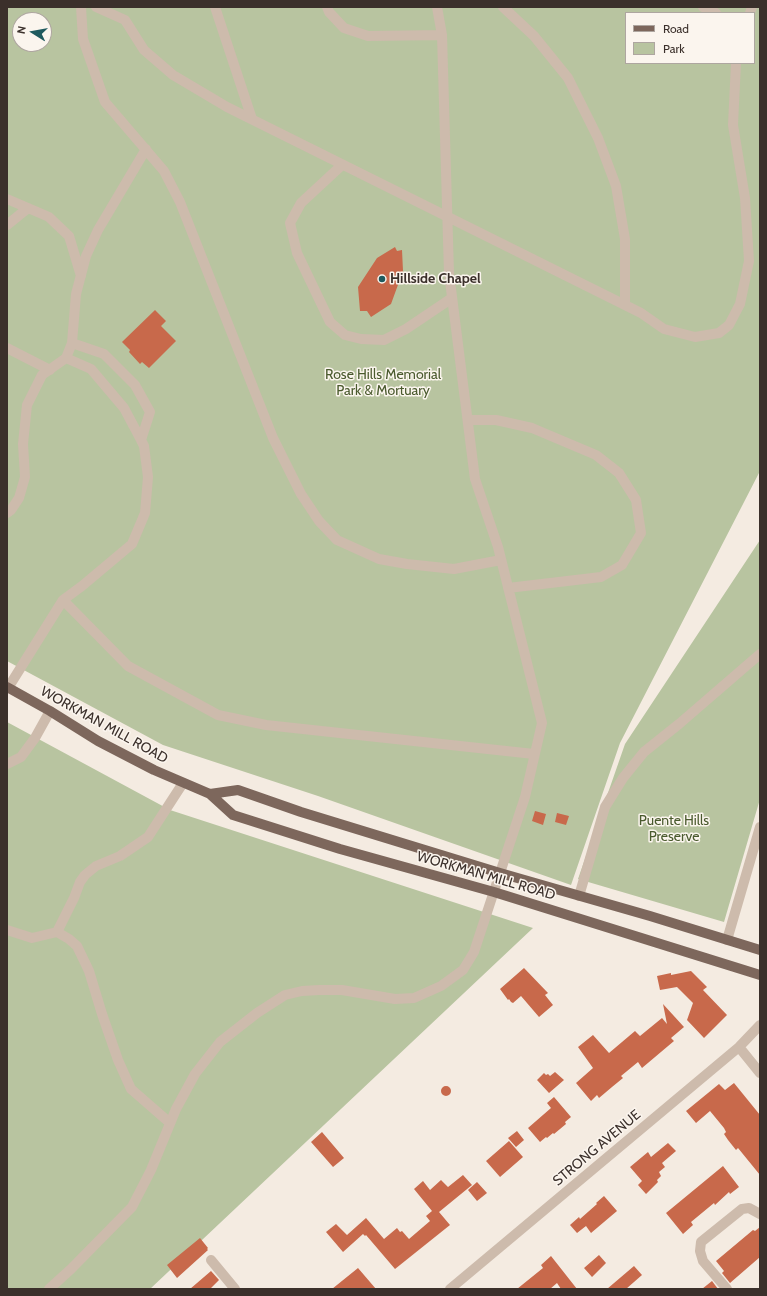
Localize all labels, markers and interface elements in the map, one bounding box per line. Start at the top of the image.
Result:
north arrow [12,12,52,52]
legend [625,12,755,64]
text: Road [663,21,689,36]
text: N [14,25,29,35]
text: Park [663,41,685,56]
place label: Hillside Chapel [390,271,481,287]
marker: Hillside Chapel [377,274,387,284]
park label: Rose Hills Memorial Park & Mortuary [325,367,441,400]
street label: WORKMAN MILL ROAD [37,683,171,767]
park label: Puente Hills Preserve [639,813,709,846]
street label: WORKMAN MILL ROAD [415,848,557,904]
street label: STRONG AVENUE [550,1106,644,1190]

